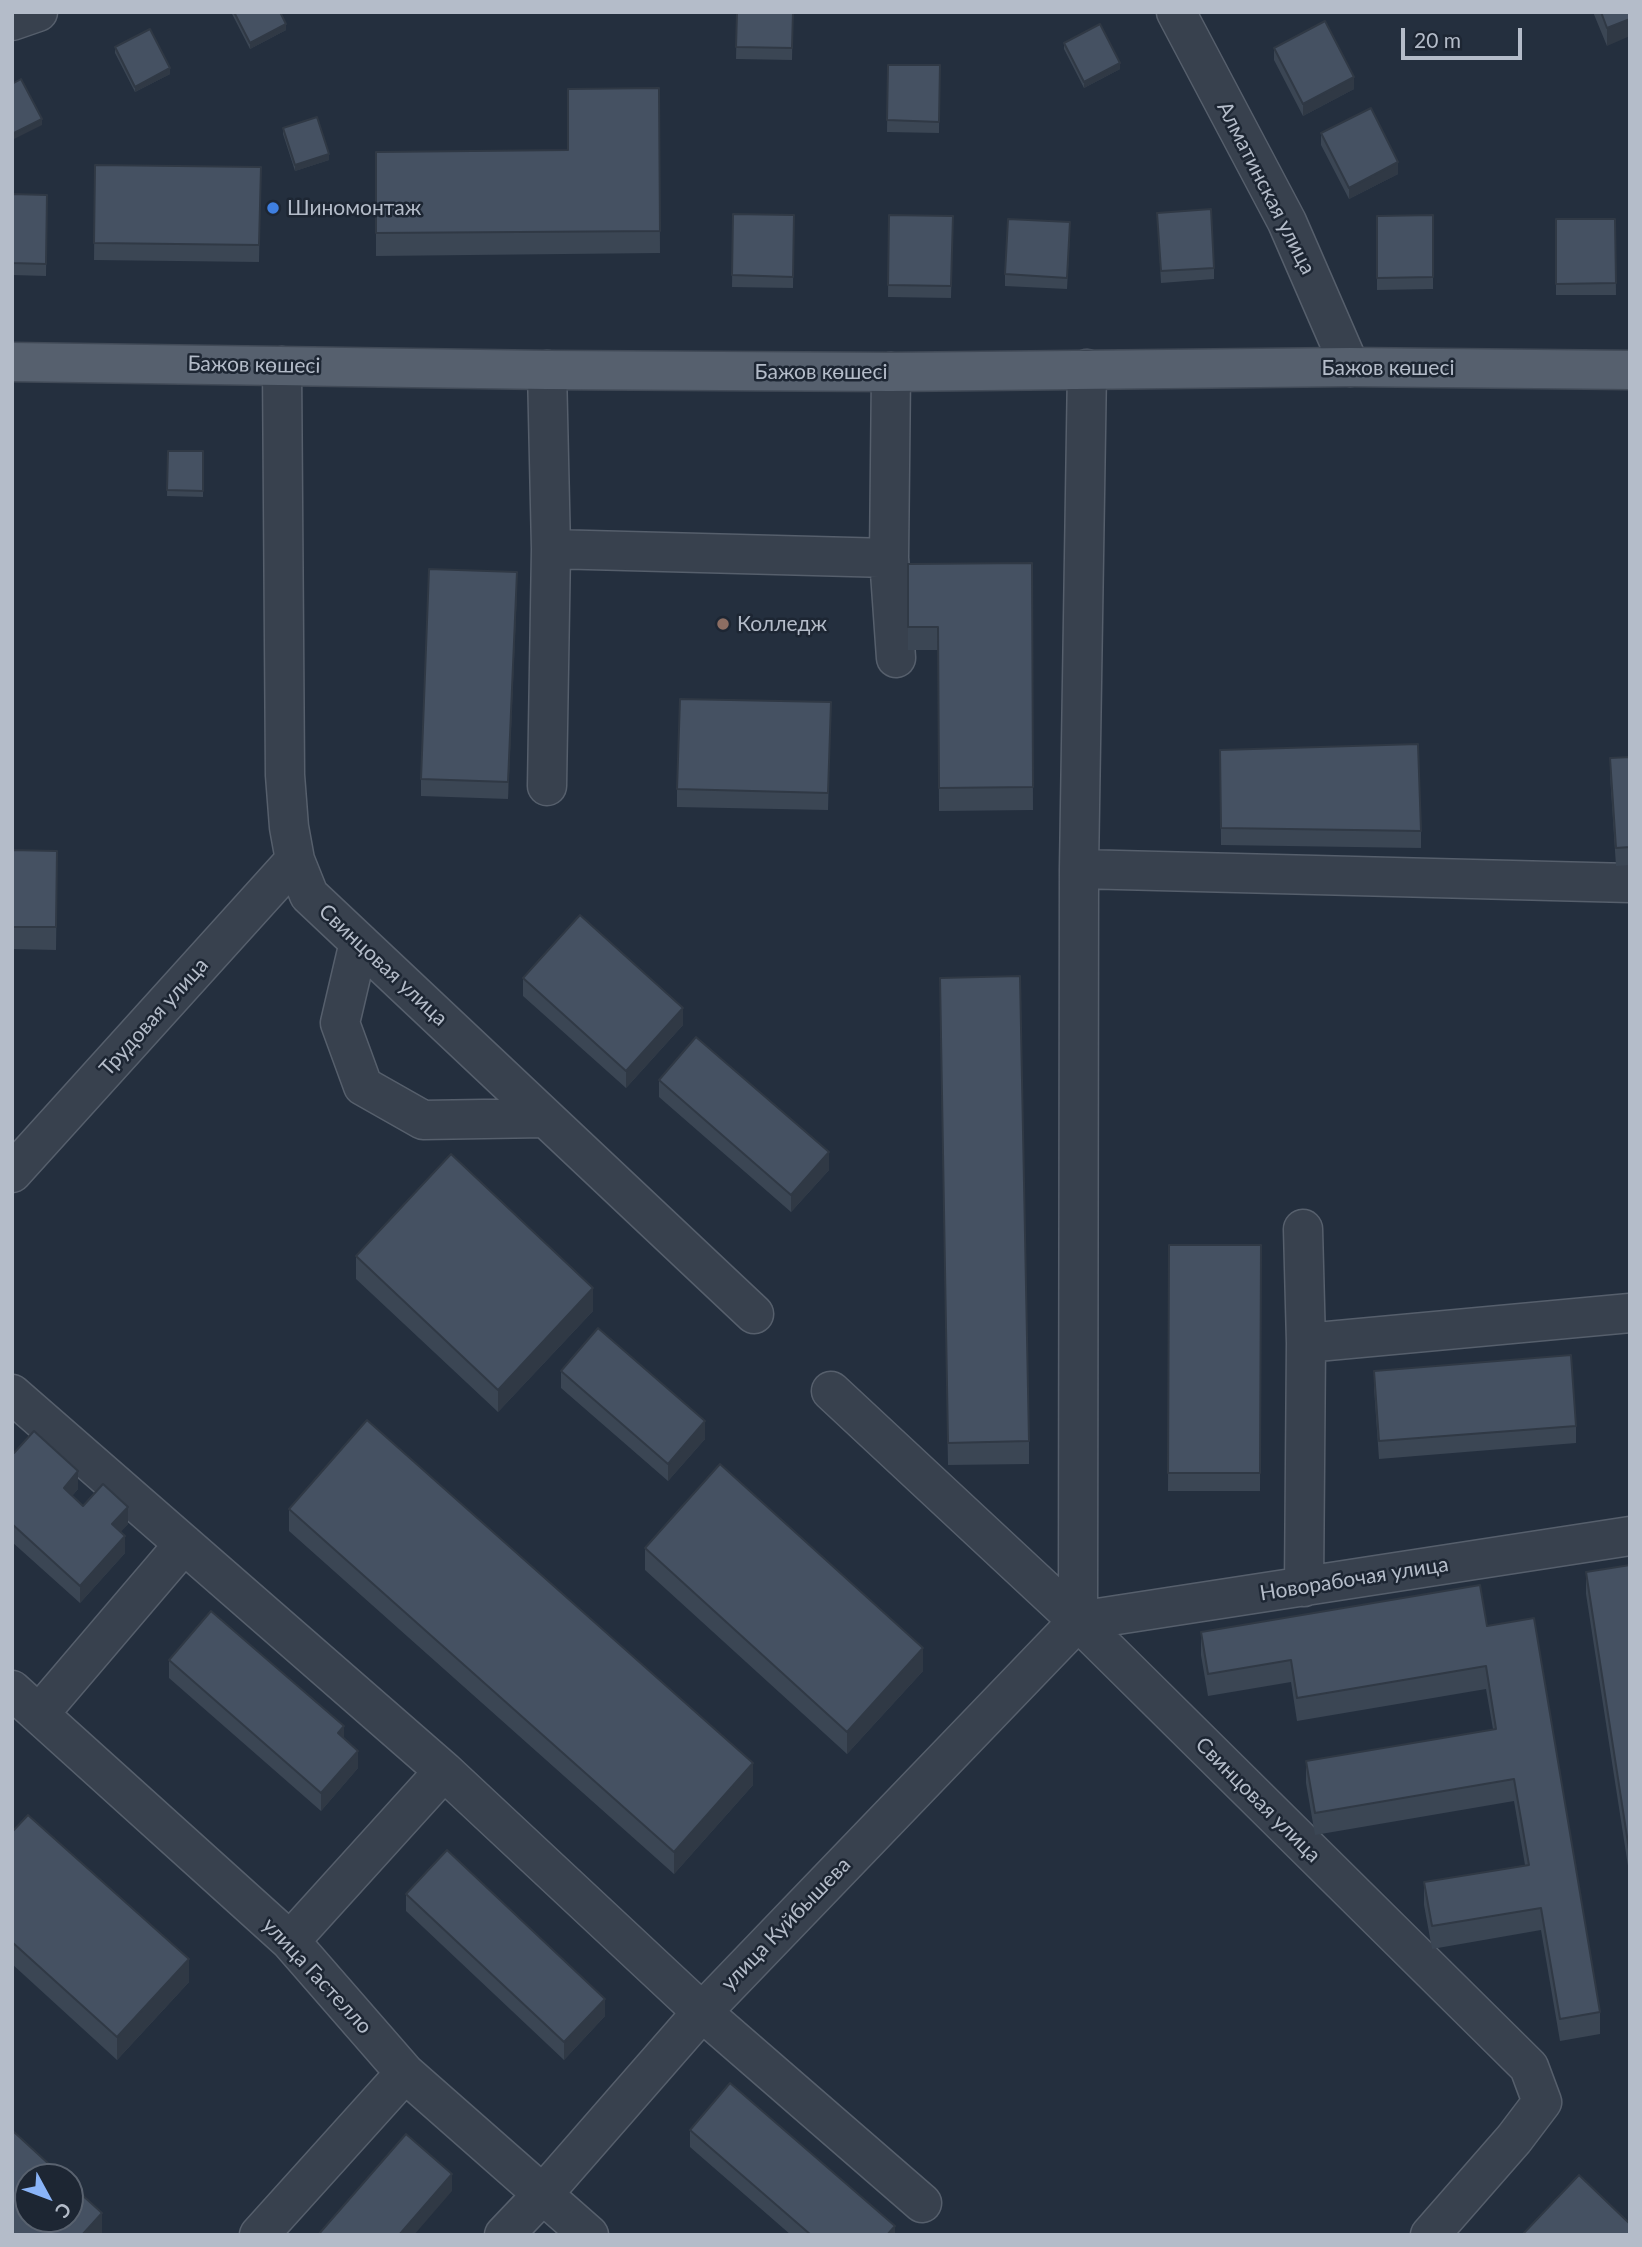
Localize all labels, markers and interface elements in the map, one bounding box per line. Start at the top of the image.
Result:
scale bar [1404,14,1525,58]
text: 20 m [1414,27,1461,52]
street label: Алматинская улица [1212,97,1320,279]
place label: Шиномонтаж [287,195,421,221]
marker: Шиномонтаж [265,200,281,216]
street label: Бажов көшесі [187,351,321,379]
street label: Бажов көшесі [1321,355,1455,381]
street label: Бажов көшесі [754,359,888,385]
place label: Колледж [737,611,827,637]
marker: Колледж [715,616,731,632]
street label: Свинцовая улица [313,899,453,1031]
street label: Трудовая улица [94,953,214,1081]
street label: Новорабочая улица [1258,1552,1450,1606]
street label: Свинцовая улица [1190,1732,1326,1868]
street label: улица Куйбышева [716,1852,856,1996]
street label: улица Гастелло [257,1913,377,2039]
north arrow [14,2163,84,2233]
text: С [51,2198,77,2223]

